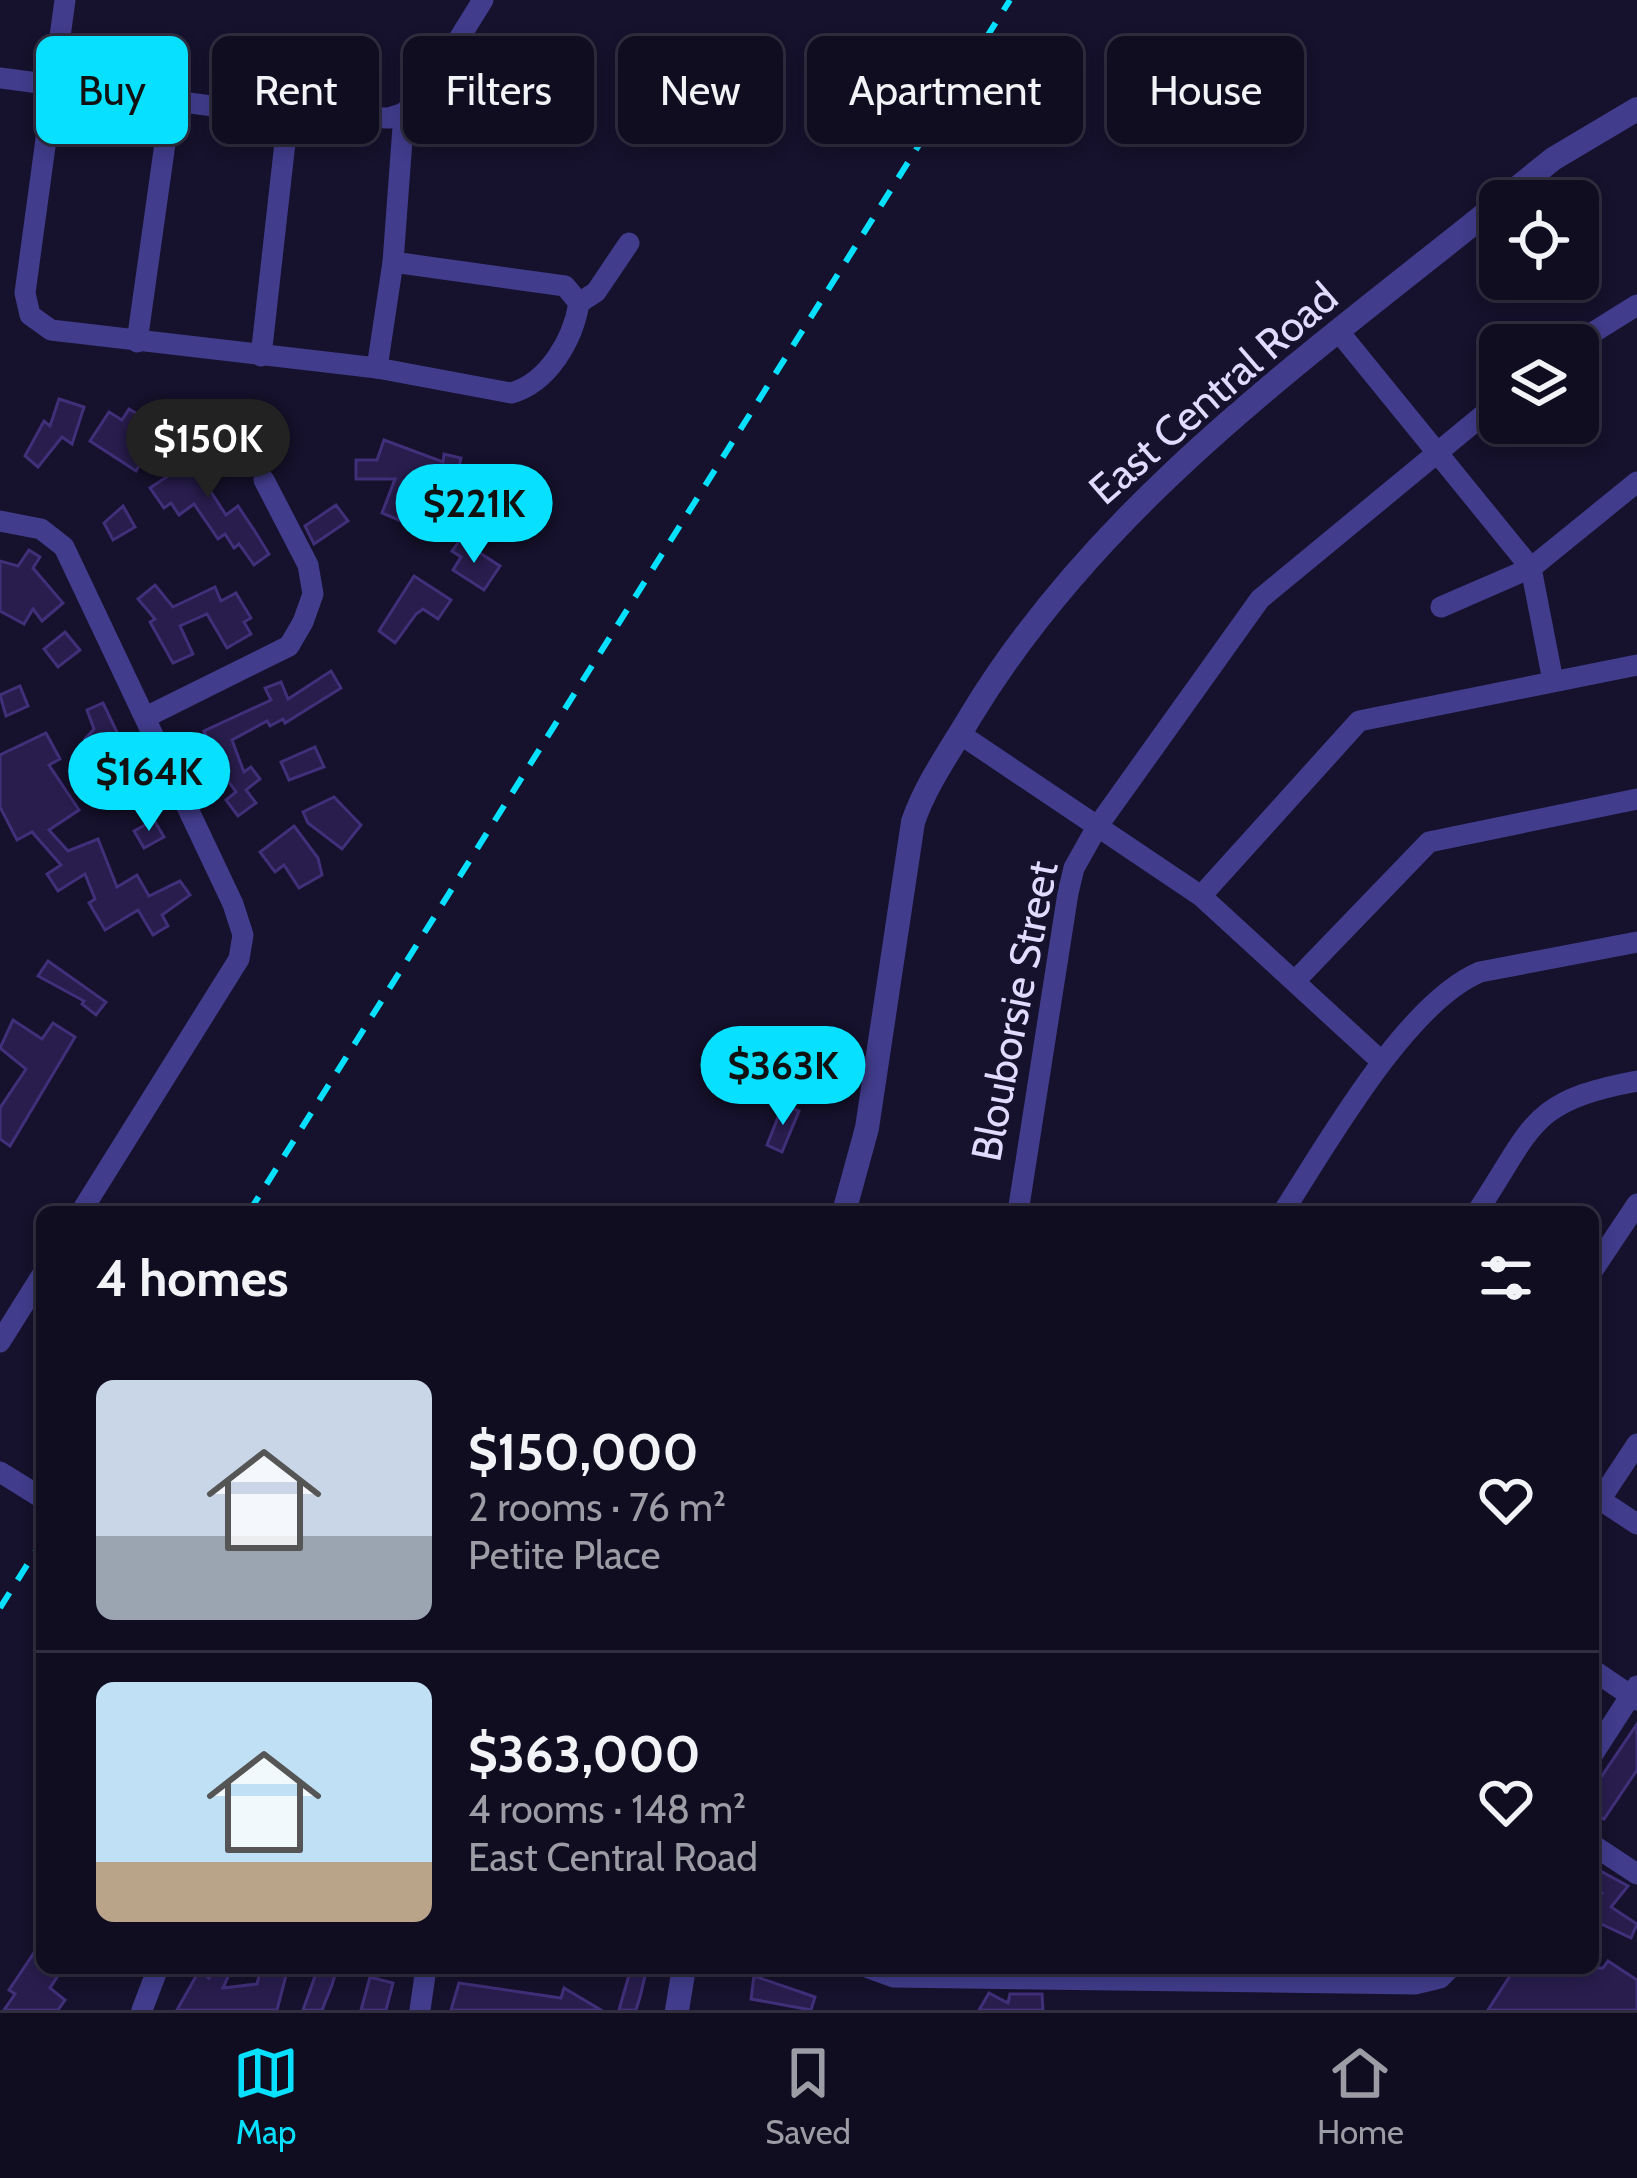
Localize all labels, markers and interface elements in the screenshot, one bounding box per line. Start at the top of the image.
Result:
chip: Buy [36,36,188,144]
chip: Rent [212,36,379,144]
chip: Filters [403,36,594,144]
chip: New [618,36,783,144]
chip: Apartment [807,36,1083,144]
chip: House [1107,36,1304,144]
map controls [1479,180,1599,444]
button: locate [1479,180,1599,300]
street label: East Central Road [1078,271,1348,515]
button: layers [1479,324,1599,444]
pin: $150K [124,399,292,501]
text: $150K [153,414,263,462]
pin: $221K [390,464,558,566]
text: $221K [423,479,525,527]
pin: $164K [65,732,233,834]
text: $164K [95,747,203,795]
street label: Blouborsie Street [959,857,1069,1165]
pin: $363K [699,1026,867,1128]
text: $363K [727,1041,839,1089]
icon: filters [1473,1245,1539,1311]
text: 4 homes [96,1247,288,1309]
text: $150,000 [468,1421,699,1483]
icon: home [192,1428,336,1572]
icon: heart [1473,1467,1539,1533]
text: 2 rooms · 76 m² [468,1483,726,1531]
text: Petite Place [468,1531,660,1579]
text: $363,000 [468,1723,701,1785]
icon: home [192,1730,336,1874]
icon: heart [1473,1769,1539,1835]
text: 4 rooms · 148 m² [468,1785,746,1833]
text: East Central Road [468,1833,758,1881]
tab: Map [233,2040,299,2152]
tab: Saved [765,2040,851,2152]
tab: Home [1317,2040,1404,2152]

